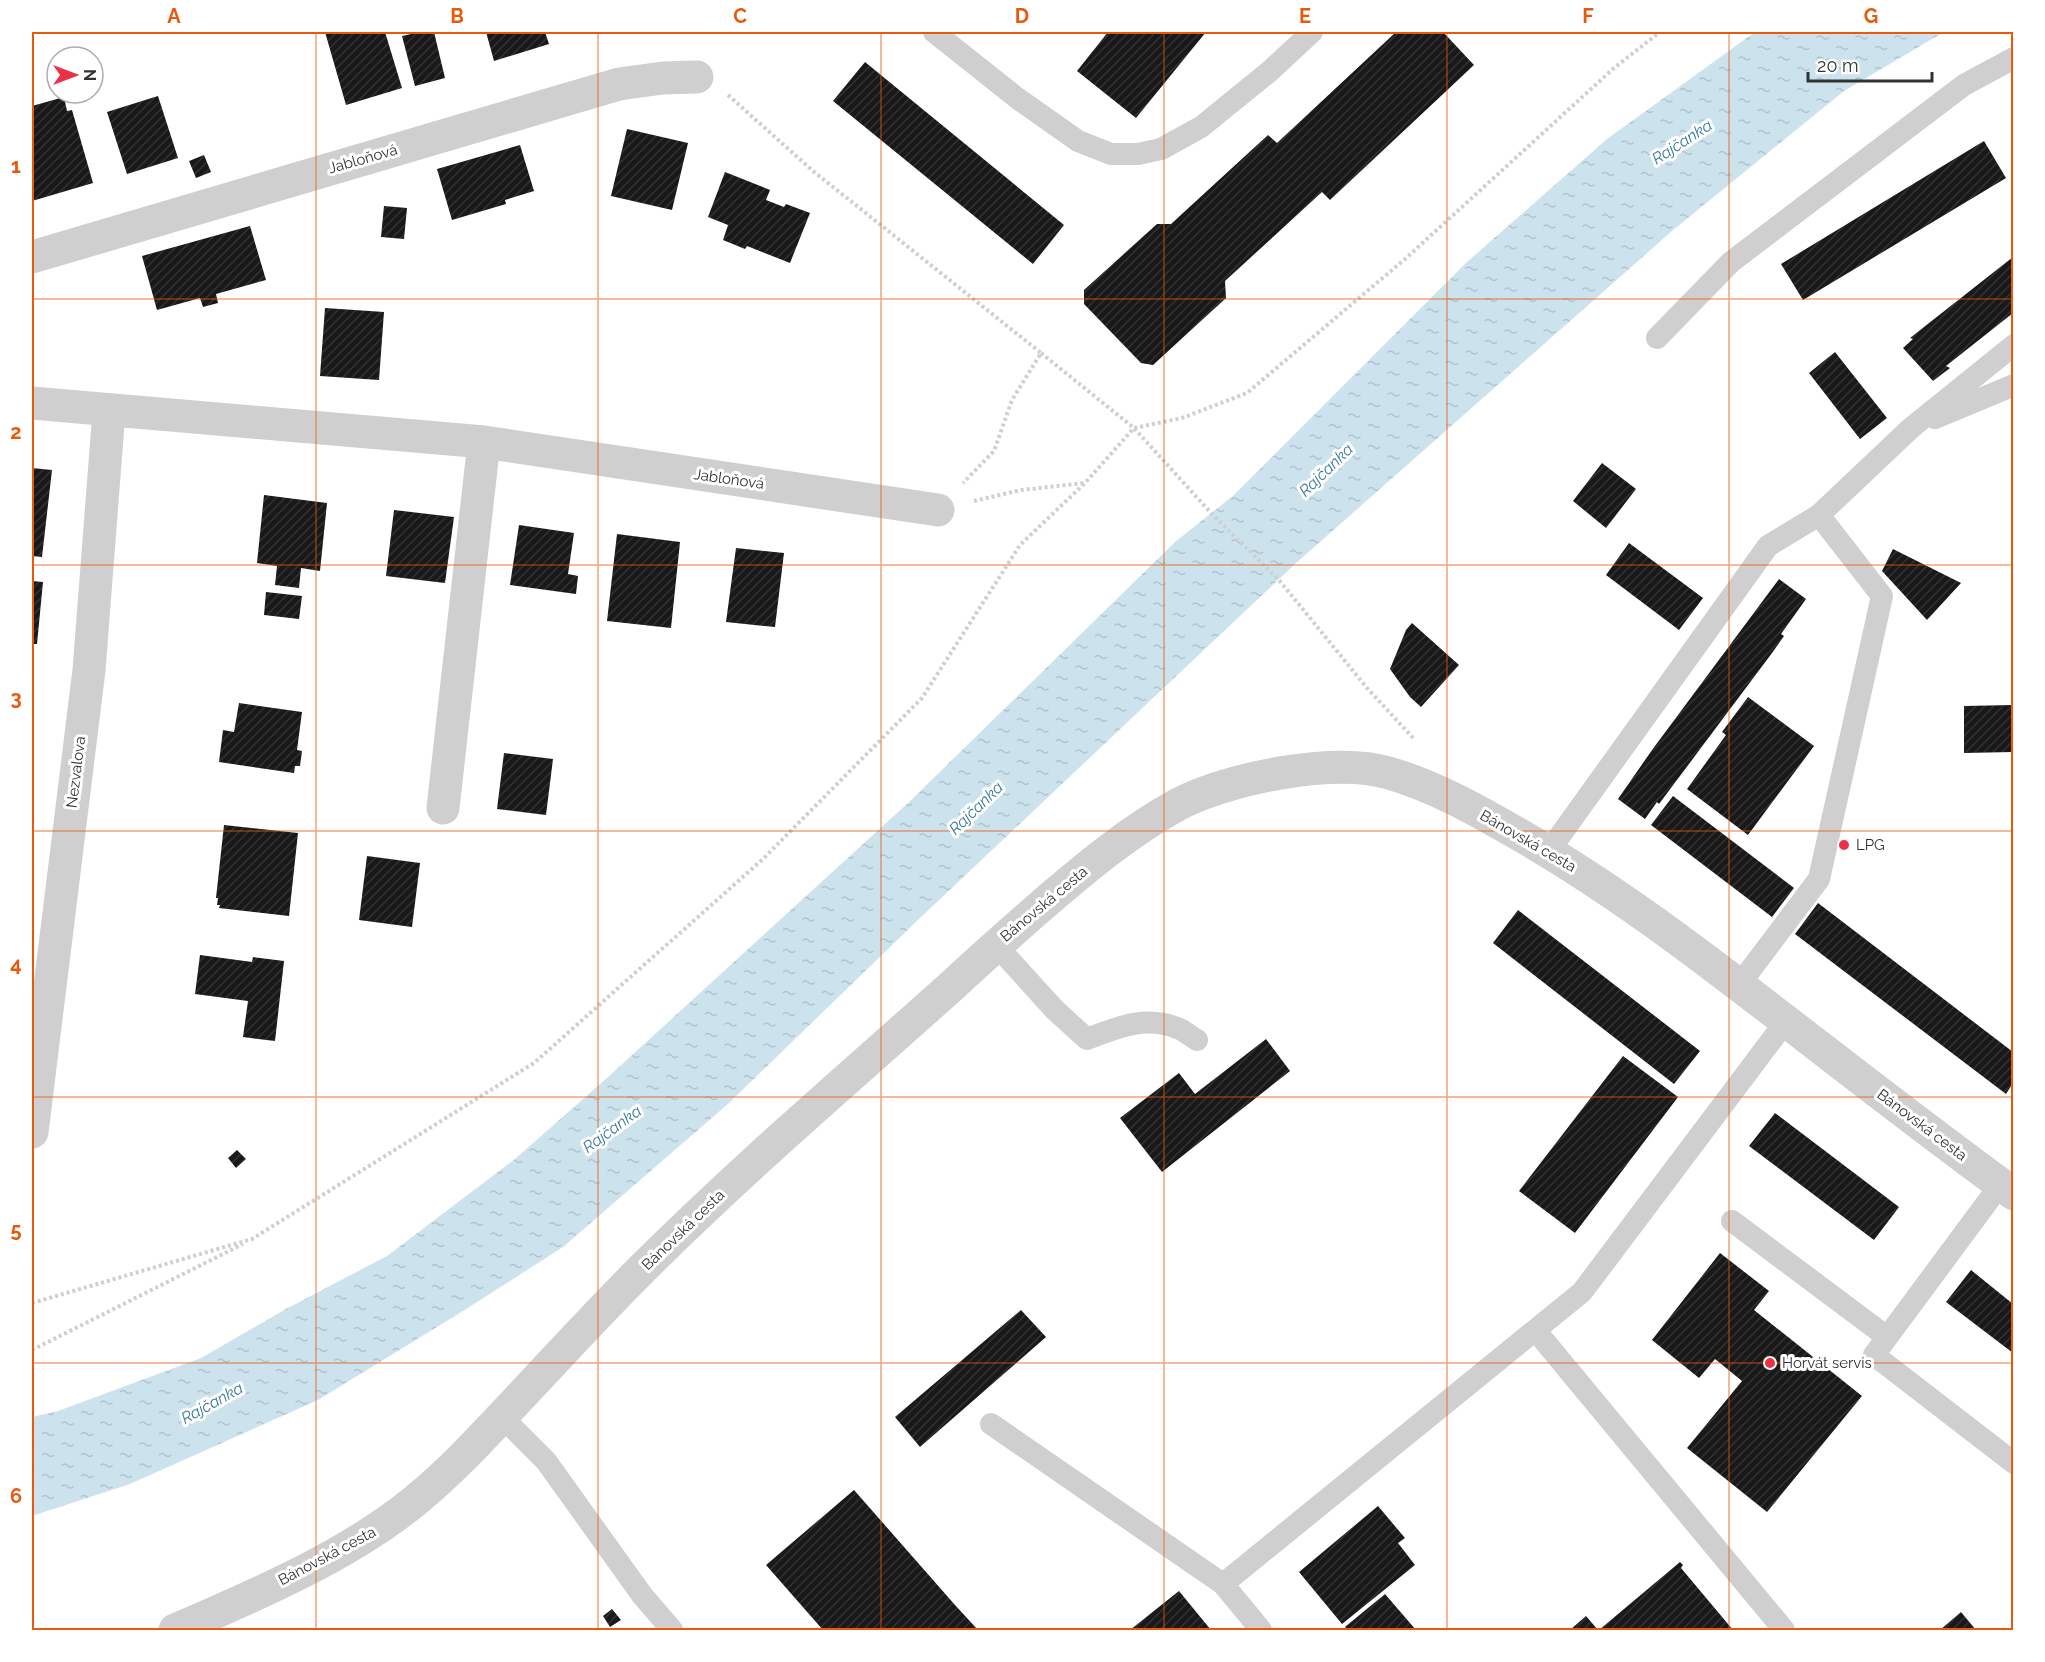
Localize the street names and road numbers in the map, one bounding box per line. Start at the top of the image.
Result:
street label: Jabloňová [326,141,400,177]
street label: Jabloňová [693,465,765,493]
street label: Nezvalova [63,735,89,809]
street label: Bánovská cesta [1477,806,1579,876]
street label: Bánovská cesta [997,862,1091,946]
street label: Bánovská cesta [1873,1085,1971,1165]
street label: Bánovská cesta [638,1186,728,1274]
street label: Bánovská cesta [275,1523,379,1589]

